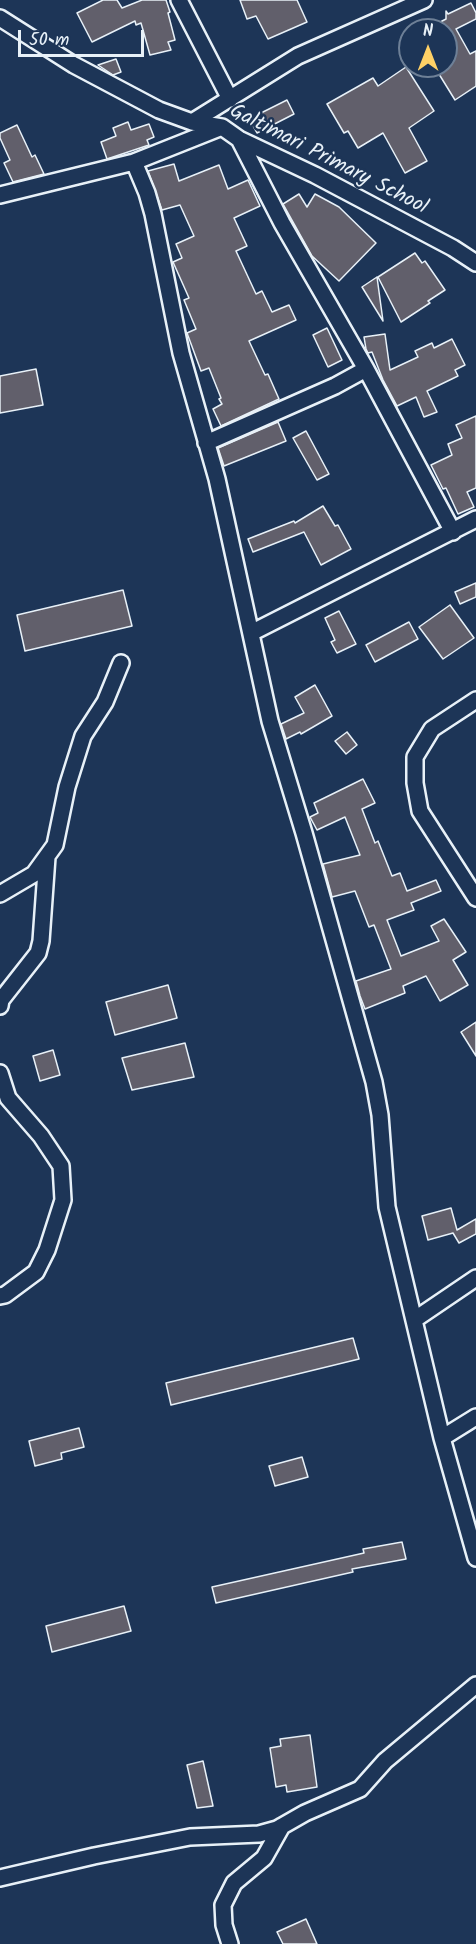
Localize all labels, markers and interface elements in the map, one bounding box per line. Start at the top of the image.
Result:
scale bar [21,18,147,56]
north arrow [398,18,458,78]
text: N [423,19,433,44]
text: 50 m [29,26,69,55]
street label: Galtimari Primary School [225,100,431,222]

